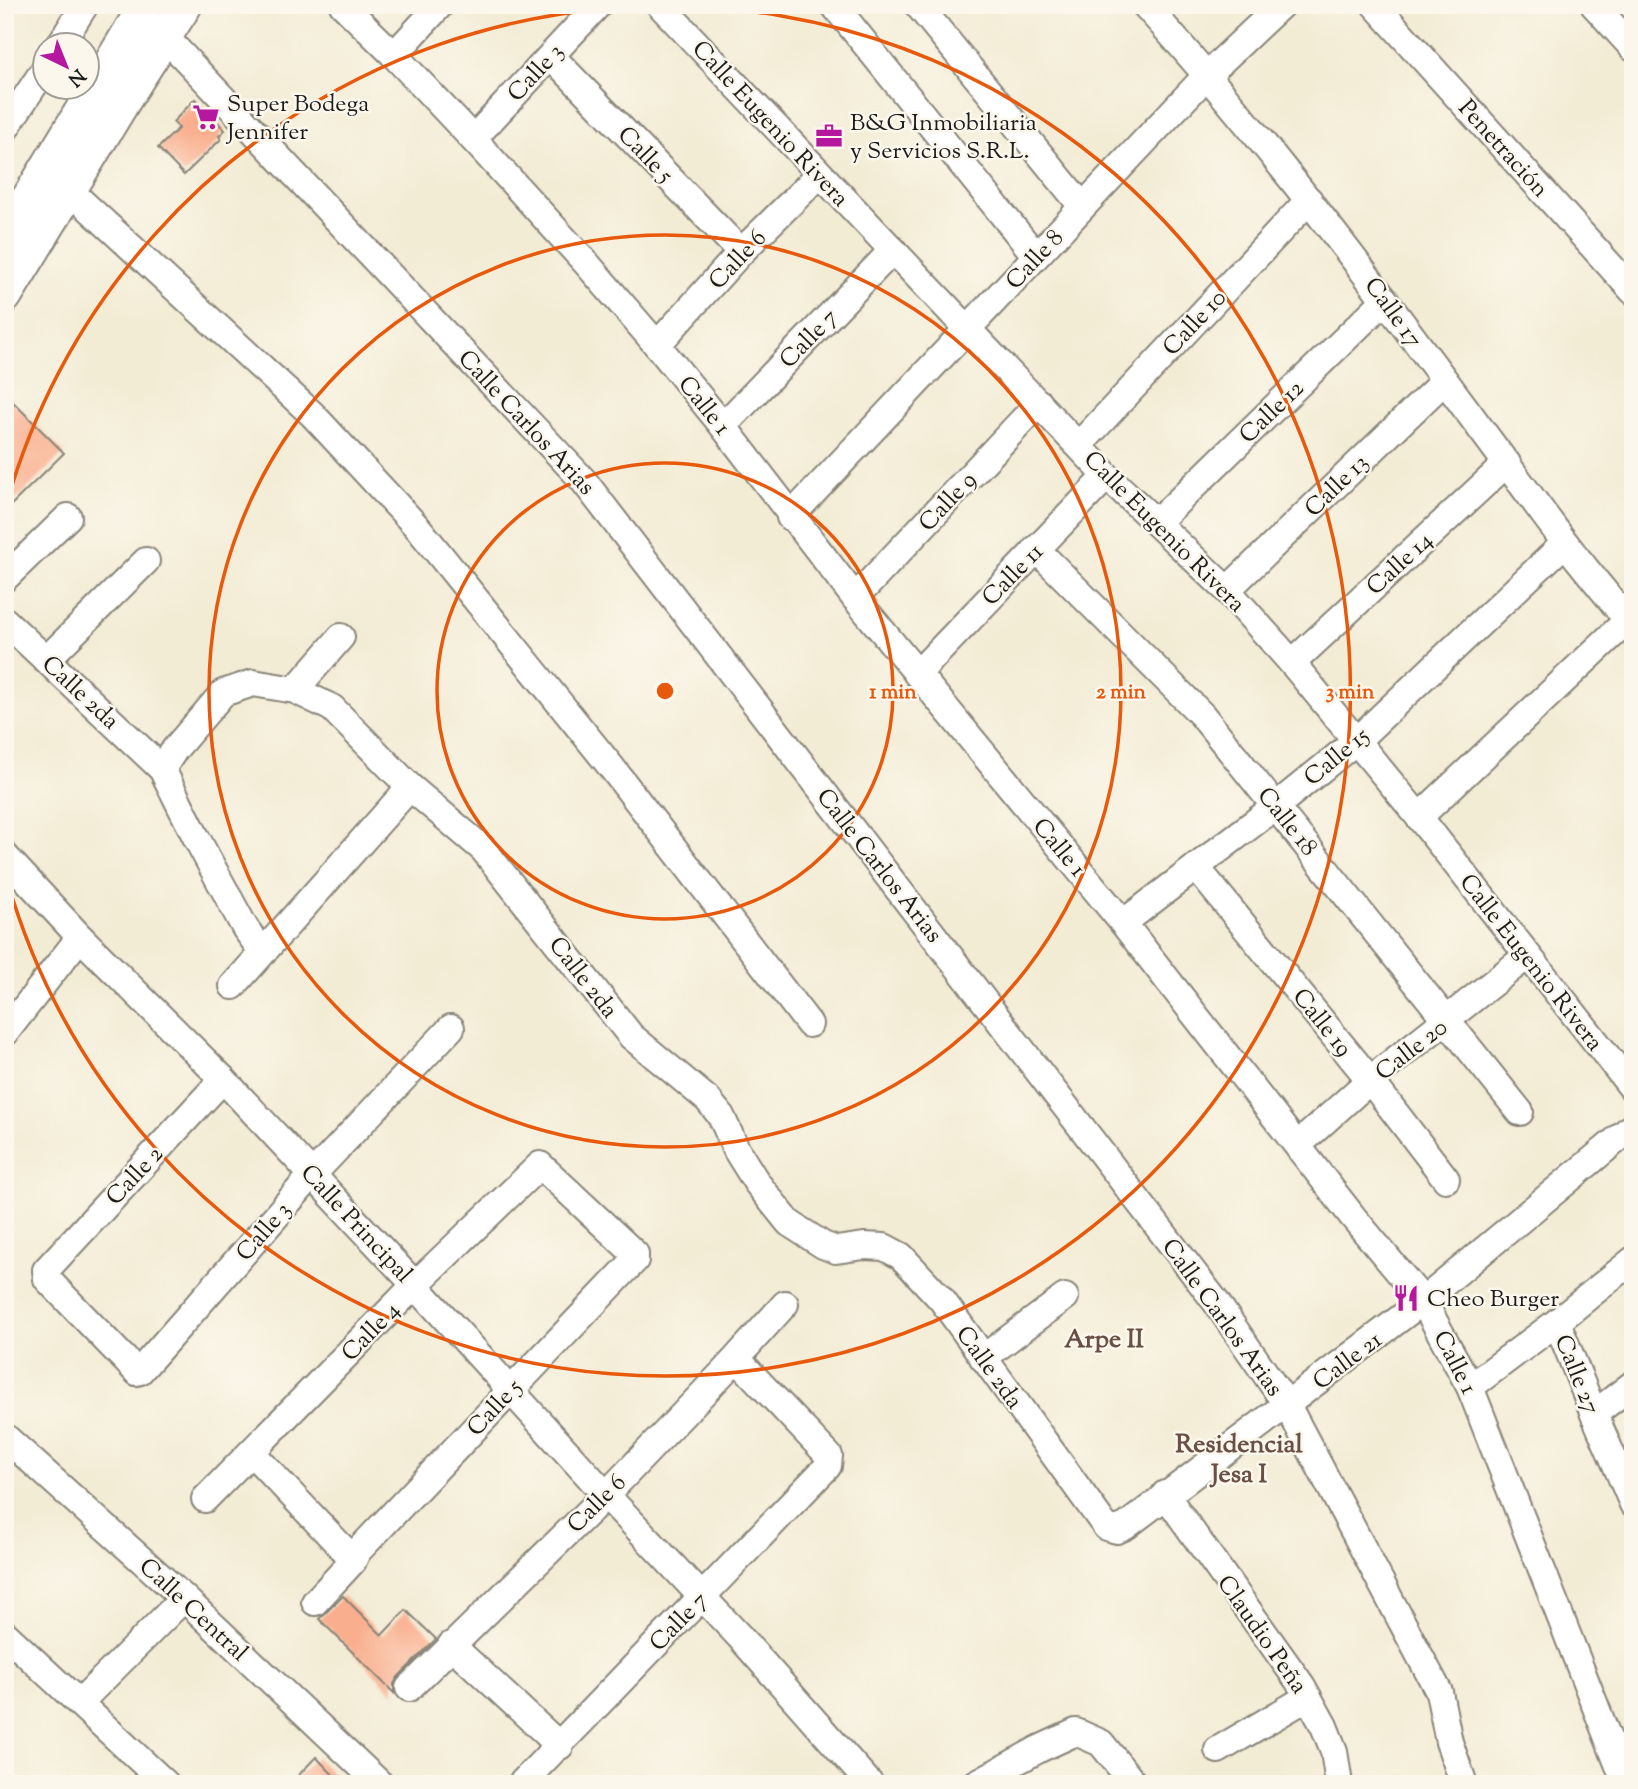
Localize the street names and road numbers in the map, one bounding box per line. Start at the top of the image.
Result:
street label: Calle Eugenio Rivera [683,33,856,215]
street label: Calle 3 [500,36,572,110]
street label: Penetración [1449,93,1556,206]
street label: Calle 5 [609,119,680,192]
street label: Calle 6 [702,223,775,298]
street label: Calle 8 [999,223,1072,298]
street label: Calle 17 [1355,271,1430,355]
street label: Calle 10 [1156,282,1235,364]
street label: Calle 7 [772,302,847,377]
street label: Calle Carlos Arias [449,343,602,504]
street label: Calle 1 [669,369,738,443]
street label: Calle 12 [1232,373,1313,452]
street label: Calle Eugenio Rivera [1075,444,1252,621]
street label: Calle 13 [1298,447,1377,526]
street label: Calle 9 [912,465,985,540]
street label: Calle 14 [1360,525,1441,604]
street label: Calle 11 [975,536,1052,614]
street label: Calle 2da [33,649,126,738]
street label: Calle 15 [1297,720,1377,795]
street label: Calle 18 [1248,781,1325,864]
street label: Calle Carlos Arias [807,782,950,951]
street label: Calle 1 [1024,811,1093,885]
street label: Calle Eugenio Rivera [1450,867,1611,1059]
street label: Calle 2da [540,930,625,1026]
street label: Calle 19 [1283,982,1360,1065]
street label: Calle 20 [1369,1011,1456,1090]
street label: Calle 2 [99,1139,172,1214]
street label: Calle Principal [292,1158,420,1291]
street label: Calle 3 [229,1195,300,1270]
street label: Calle Carlos Arias [1152,1232,1290,1404]
street label: Calle 4 [334,1295,409,1370]
street label: Calle 2da [947,1320,1030,1417]
street label: Calle 21 [1306,1324,1390,1399]
street label: Calle 1 [1424,1325,1485,1401]
street label: Calle 27 [1545,1330,1607,1419]
street label: Calle 5 [460,1372,531,1445]
street label: Calle 6 [560,1467,635,1542]
street label: Calle Central [130,1551,255,1670]
street label: Claudio Peña [1208,1569,1315,1701]
street label: Calle 7 [642,1585,717,1660]

